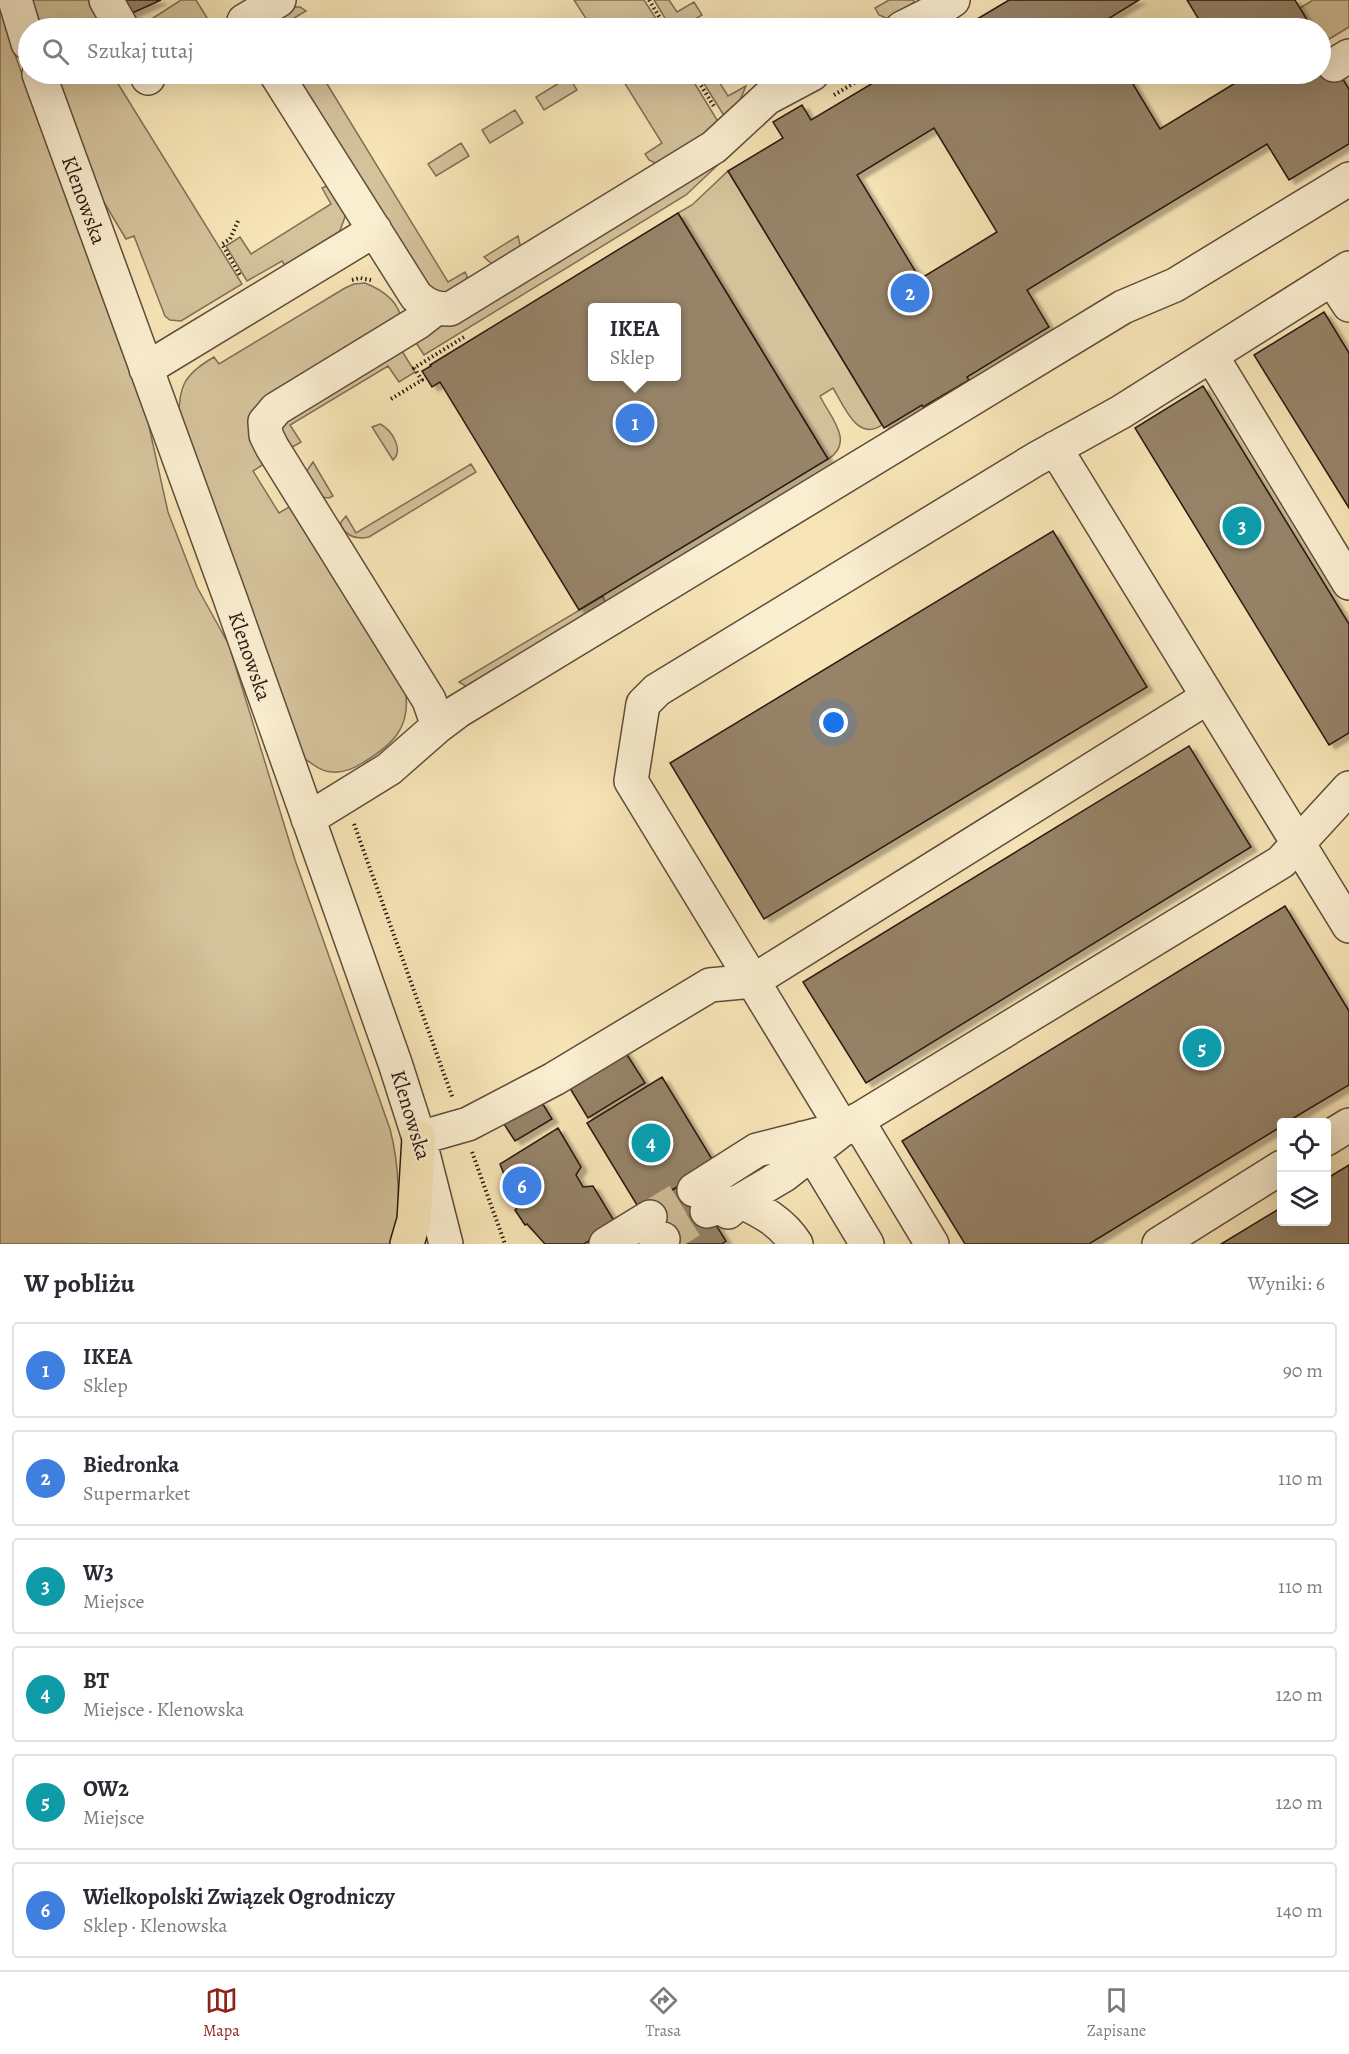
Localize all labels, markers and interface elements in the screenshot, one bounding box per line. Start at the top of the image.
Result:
search box [18,18,1331,84]
icon: search [39,35,72,68]
text: Szukaj tutaj [87,36,193,66]
street label: Klenowska [55,152,113,248]
pin: 2 [890,270,930,316]
popup [588,303,681,381]
text: IKEA [610,314,659,344]
text: Sklep [610,344,655,371]
pin: 1 [616,400,654,446]
pin: 3 [1222,504,1262,548]
street label: Klenowska [222,608,278,704]
your location [819,708,848,737]
pin: 5 [1182,1026,1222,1070]
street label: Klenowska [384,1067,438,1163]
map controls [1277,1118,1331,1226]
button: locate [1277,1118,1331,1172]
pin: 4 [632,1120,670,1166]
pin: 6 [502,1164,542,1208]
button: layers [1277,1172,1331,1226]
text: W pobliżu [24,1266,135,1301]
text: Wyniki: 6 [1248,1270,1325,1297]
text: IKEA [83,1342,132,1372]
text: 1 [42,1357,49,1384]
text: 90 m [1283,1357,1323,1384]
text: Sklep [83,1372,128,1399]
text: Biedronka [83,1450,179,1480]
text: 2 [41,1465,50,1492]
text: 110 m [1278,1465,1323,1492]
text: Supermarket [83,1480,190,1507]
text: W3 [83,1558,114,1588]
text: 3 [41,1573,50,1600]
text: 110 m [1278,1573,1323,1600]
text: Miejsce [83,1588,145,1615]
text: BT [83,1666,109,1696]
text: 4 [41,1681,50,1708]
text: 120 m [1275,1681,1323,1708]
text: Miejsce · Klenowska [83,1696,244,1723]
text: OW2 [83,1774,129,1804]
text: 5 [41,1789,50,1816]
text: 120 m [1275,1789,1323,1816]
text: Miejsce [83,1804,145,1831]
text: Wielkopolski Związek Ogrodniczy [83,1882,395,1912]
text: 6 [41,1897,50,1924]
text: 140 m [1276,1897,1323,1924]
text: Sklep · Klenowska [83,1912,228,1939]
tab: Mapa [203,1984,240,2042]
tab: Trasa [645,1984,681,2042]
tab: Zapisane [1087,1984,1146,2042]

